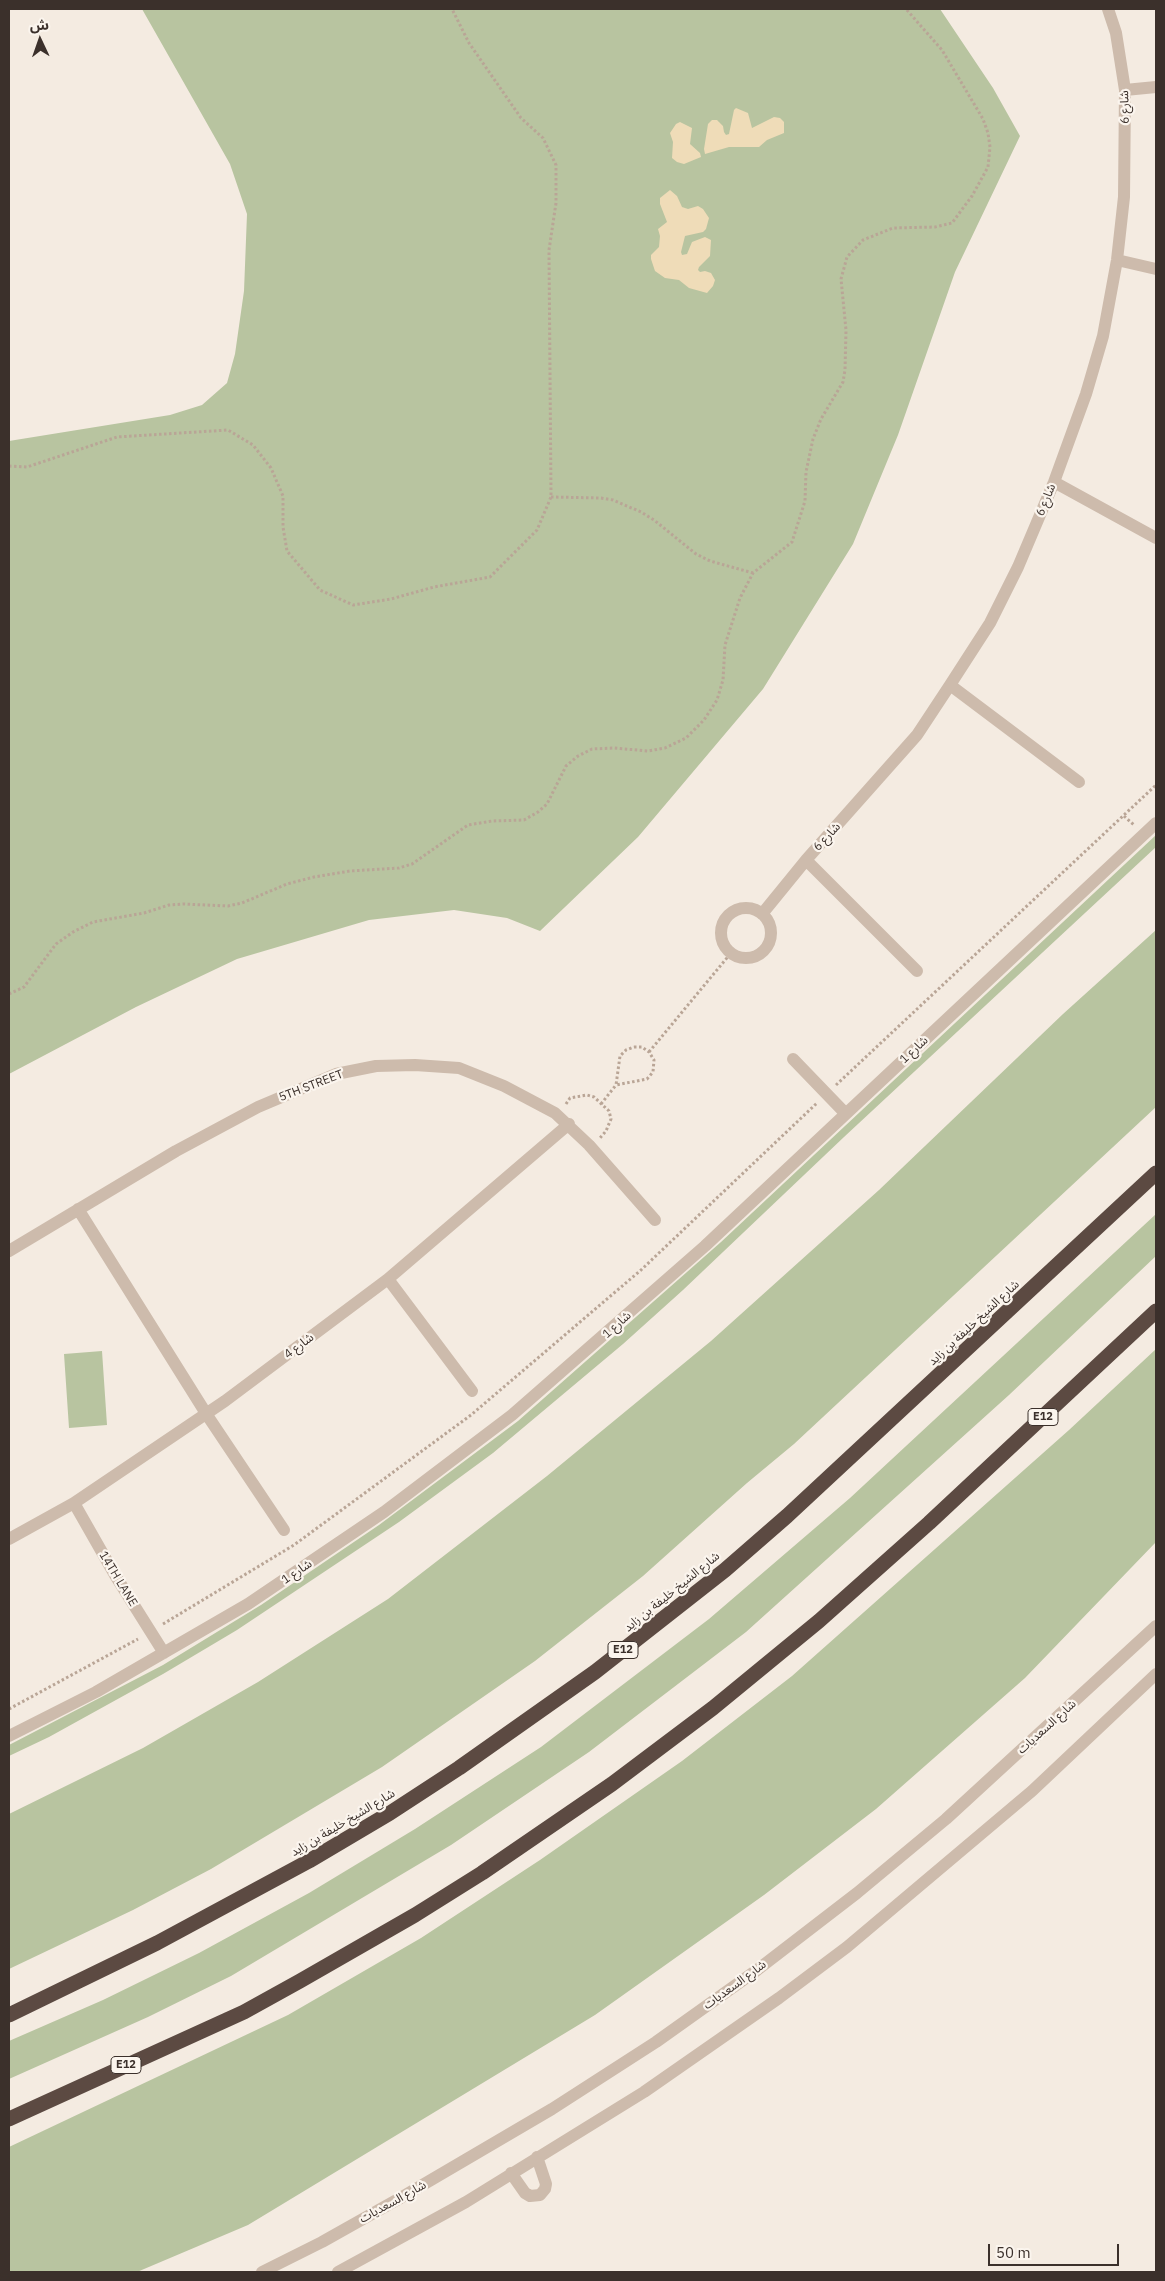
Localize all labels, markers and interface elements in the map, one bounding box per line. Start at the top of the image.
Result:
north arrow [15,15,65,65]
text: ش [29,16,49,35]
street label: شارع 6 [1118,90,1132,124]
street label: شارع 6 [1033,482,1059,518]
street label: شارع 6 [810,820,844,854]
street label: شارع 1 [897,1033,931,1067]
street label: 5TH STREET [277,1067,345,1105]
street label: شارع الشيخ خليفة بن زايد [926,1277,1022,1369]
street label: شارع 1 [600,1308,634,1342]
street label: شارع 4 [281,1330,317,1362]
road number: E12 [1028,1408,1058,1425]
street label: 14TH LANE [96,1549,140,1609]
street label: شارع الشيخ خليفة بن زايد [621,1549,723,1635]
street label: شارع 1 [279,1557,315,1587]
road number: E12 [608,1642,638,1658]
street label: شارع السعديات [1015,1697,1079,1757]
street label: شارع الشيخ خليفة بن زايد [288,1786,398,1860]
street label: شارع السعديات [701,1957,769,2013]
road number: E12 [111,2056,141,2074]
street label: شارع السعديات [357,2178,429,2226]
scale bar [990,2234,1121,2266]
text: 50 m [996,2243,1031,2262]

